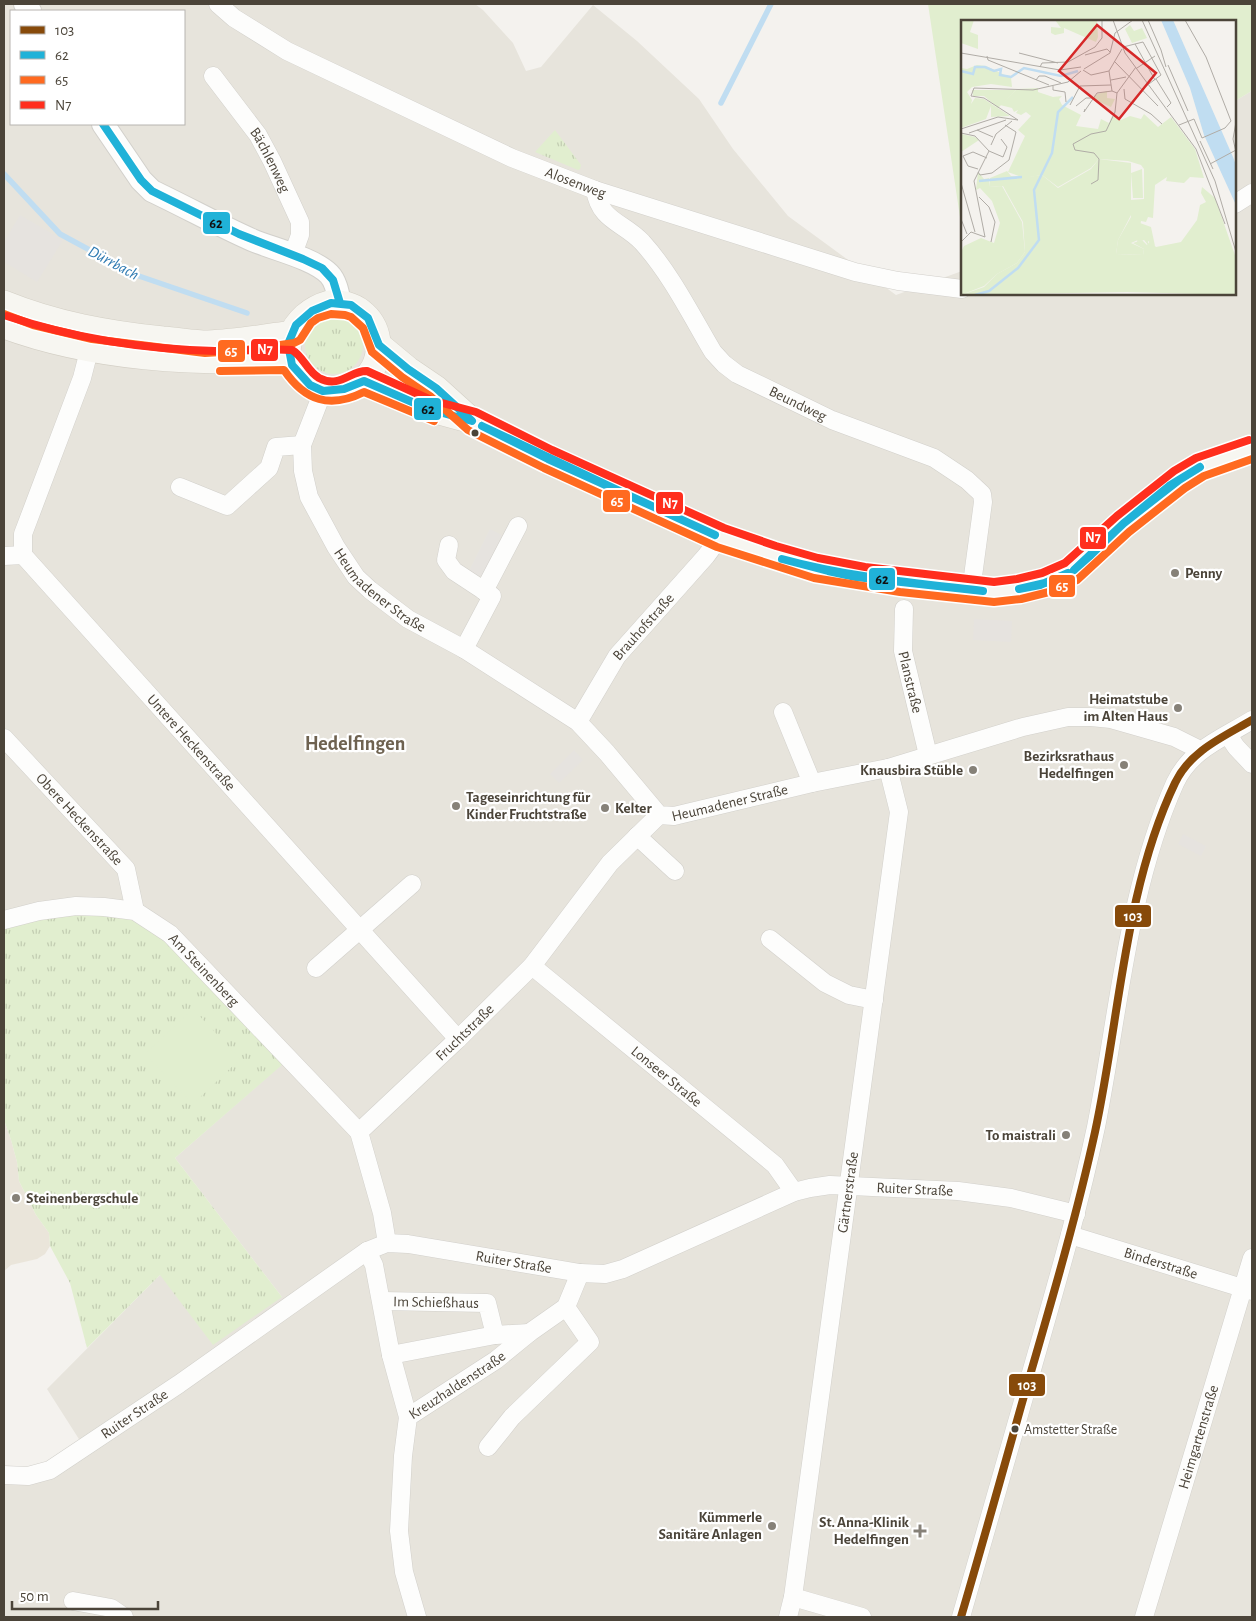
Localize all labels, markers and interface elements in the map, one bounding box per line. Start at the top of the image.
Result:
legend [10,10,185,125]
inset map [961,20,1236,295]
text: 103 [55,23,74,38]
text: 62 [55,48,69,63]
text: 65 [55,73,68,88]
text: N7 [55,98,72,113]
street label: Bächlenweg [247,125,293,196]
street label: Alosenweg [543,165,608,201]
line badge: 62 [202,211,231,235]
text: 62 [209,217,223,231]
water label: Dürrbach [86,243,142,283]
line badge: N7 [250,338,279,362]
line badge: 65 [217,339,246,363]
text: N7 [257,343,273,357]
text: 65 [225,345,237,359]
street label: Beundweg [767,384,829,425]
line badge: 62 [413,397,442,421]
text: 62 [421,403,435,417]
unlabelled marker [470,428,480,438]
line badge: 65 [602,489,631,513]
line badge: N7 [655,491,684,515]
text: 65 [611,495,623,509]
text: N7 [662,497,678,511]
line badge: N7 [1079,526,1107,550]
text: N7 [1085,531,1101,545]
street label: Heumadener Straße [331,546,428,635]
place label: Penny [1185,566,1222,581]
line badge: 62 [868,567,896,591]
marker: Penny [1169,567,1181,579]
text: 62 [875,573,889,587]
line badge: 65 [1048,574,1076,598]
text: 65 [1056,580,1068,594]
street label: Brauhofstraße [610,591,677,663]
street label: Planstraße [895,650,925,715]
street label: Untere Heckenstraße [144,692,238,794]
place label: Heimatstube im Alten Haus [1083,692,1168,724]
marker: Heimatstube im Alten Haus [1172,702,1184,714]
district label: Hedelfingen [305,734,405,754]
place label: Bezirksrathaus Hedelfingen [1024,749,1114,781]
marker: Bezirksrathaus Hedelfingen [1118,759,1130,771]
place label: Knausbira Stüble [860,763,963,778]
marker: Knausbira Stüble [967,764,979,776]
street label: Obere Heckenstraße [33,771,126,869]
street label: Heumadener Straße [670,782,789,824]
place label: Tageseinrichtung für Kinder Fruchtstraße [466,790,591,822]
marker: Tageseinrichtung für Kinder Fruchtstraße [450,800,462,812]
place label: Kelter [615,801,652,816]
marker: Kelter [599,802,611,814]
line badge: 103 [1114,904,1152,928]
text: 103 [1124,910,1142,924]
street label: Am Steinenberg [166,931,242,1010]
street label: Fruchtstraße [433,1001,497,1064]
street label: Lonseer Straße [628,1043,705,1110]
place label: To maistrali [986,1128,1056,1143]
marker: To maistrali [1060,1129,1072,1141]
street label: Gärtnerstraße [835,1151,861,1234]
street label: Ruiter Straße [876,1180,954,1199]
place label: Steinenbergschule [26,1191,138,1206]
marker: Steinenbergschule [10,1192,22,1204]
street label: Binderstraße [1122,1245,1199,1282]
street label: Ruiter Straße [475,1249,553,1276]
street label: Im Schießhaus [393,1294,479,1311]
street label: Kreuzhaldenstraße [406,1349,508,1422]
line badge: 103 [1008,1373,1046,1397]
text: 103 [1018,1379,1036,1393]
street label: Heimgartenstraße [1176,1383,1221,1491]
street label: Ruiter Straße [98,1387,171,1442]
place label: Amstetter Straße [1024,1423,1117,1437]
marker: Amstetter Straße [1010,1424,1020,1434]
place label: Kümmerle Sanitäre Anlagen [659,1510,762,1542]
place label: St. Anna-Klinik Hedelfingen [819,1515,910,1547]
marker: Kümmerle Sanitäre Anlagen [766,1520,778,1532]
marker: St. Anna-Klinik Hedelfingen [913,1524,927,1538]
scale bar [12,1578,159,1610]
text: 50 m [20,1589,49,1604]

